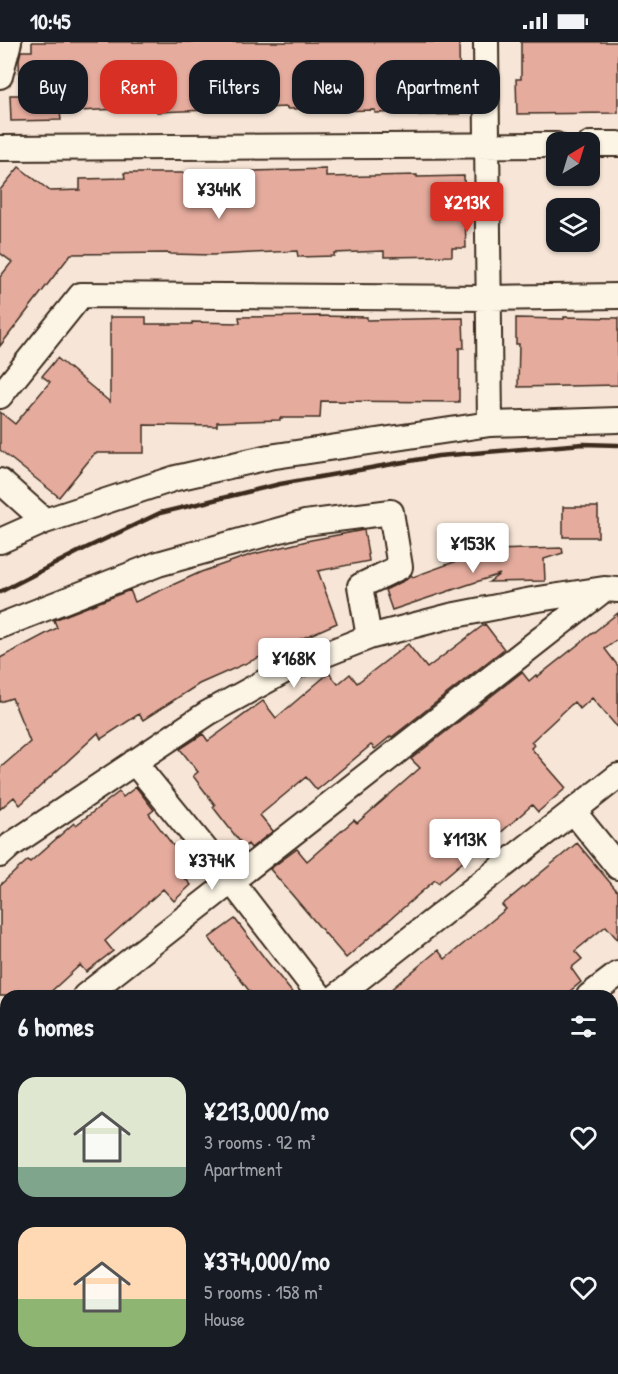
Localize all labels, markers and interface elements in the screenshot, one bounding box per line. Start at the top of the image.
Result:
text: 10:45 [30,6,71,36]
chip: Buy [18,60,88,114]
chip: Rent [100,60,177,114]
chip: Filters [189,60,280,114]
chip: New [292,60,364,114]
chip: Apartment [376,60,500,114]
north arrow [546,132,600,186]
map controls [546,132,600,252]
pin: ¥344K [177,169,261,220]
text: ¥344K [197,175,241,202]
pin: ¥213K [425,182,509,233]
text: ¥213K [444,188,490,215]
button: layers [546,198,600,252]
pin: ¥153K [431,523,515,574]
text: ¥153K [451,529,495,556]
pin: ¥168K [252,638,336,689]
text: ¥168K [272,644,316,671]
pin: ¥113K [423,819,507,870]
text: ¥113K [443,825,487,852]
pin: ¥374K [170,840,254,891]
text: ¥374K [189,846,235,873]
text: 6 homes [18,1009,94,1044]
icon: filters [567,1010,600,1043]
text: ¥213,000/mo [204,1093,329,1128]
icon: home [66,1101,138,1173]
icon: heart [567,1121,600,1154]
text: 3 rooms · 92 m² [204,1128,315,1155]
text: Apartment [204,1155,282,1182]
text: ¥374,000/mo [204,1243,330,1278]
icon: home [66,1251,138,1323]
icon: heart [567,1271,600,1304]
text: 5 rooms · 158 m² [204,1278,323,1305]
text: House [204,1305,245,1332]

